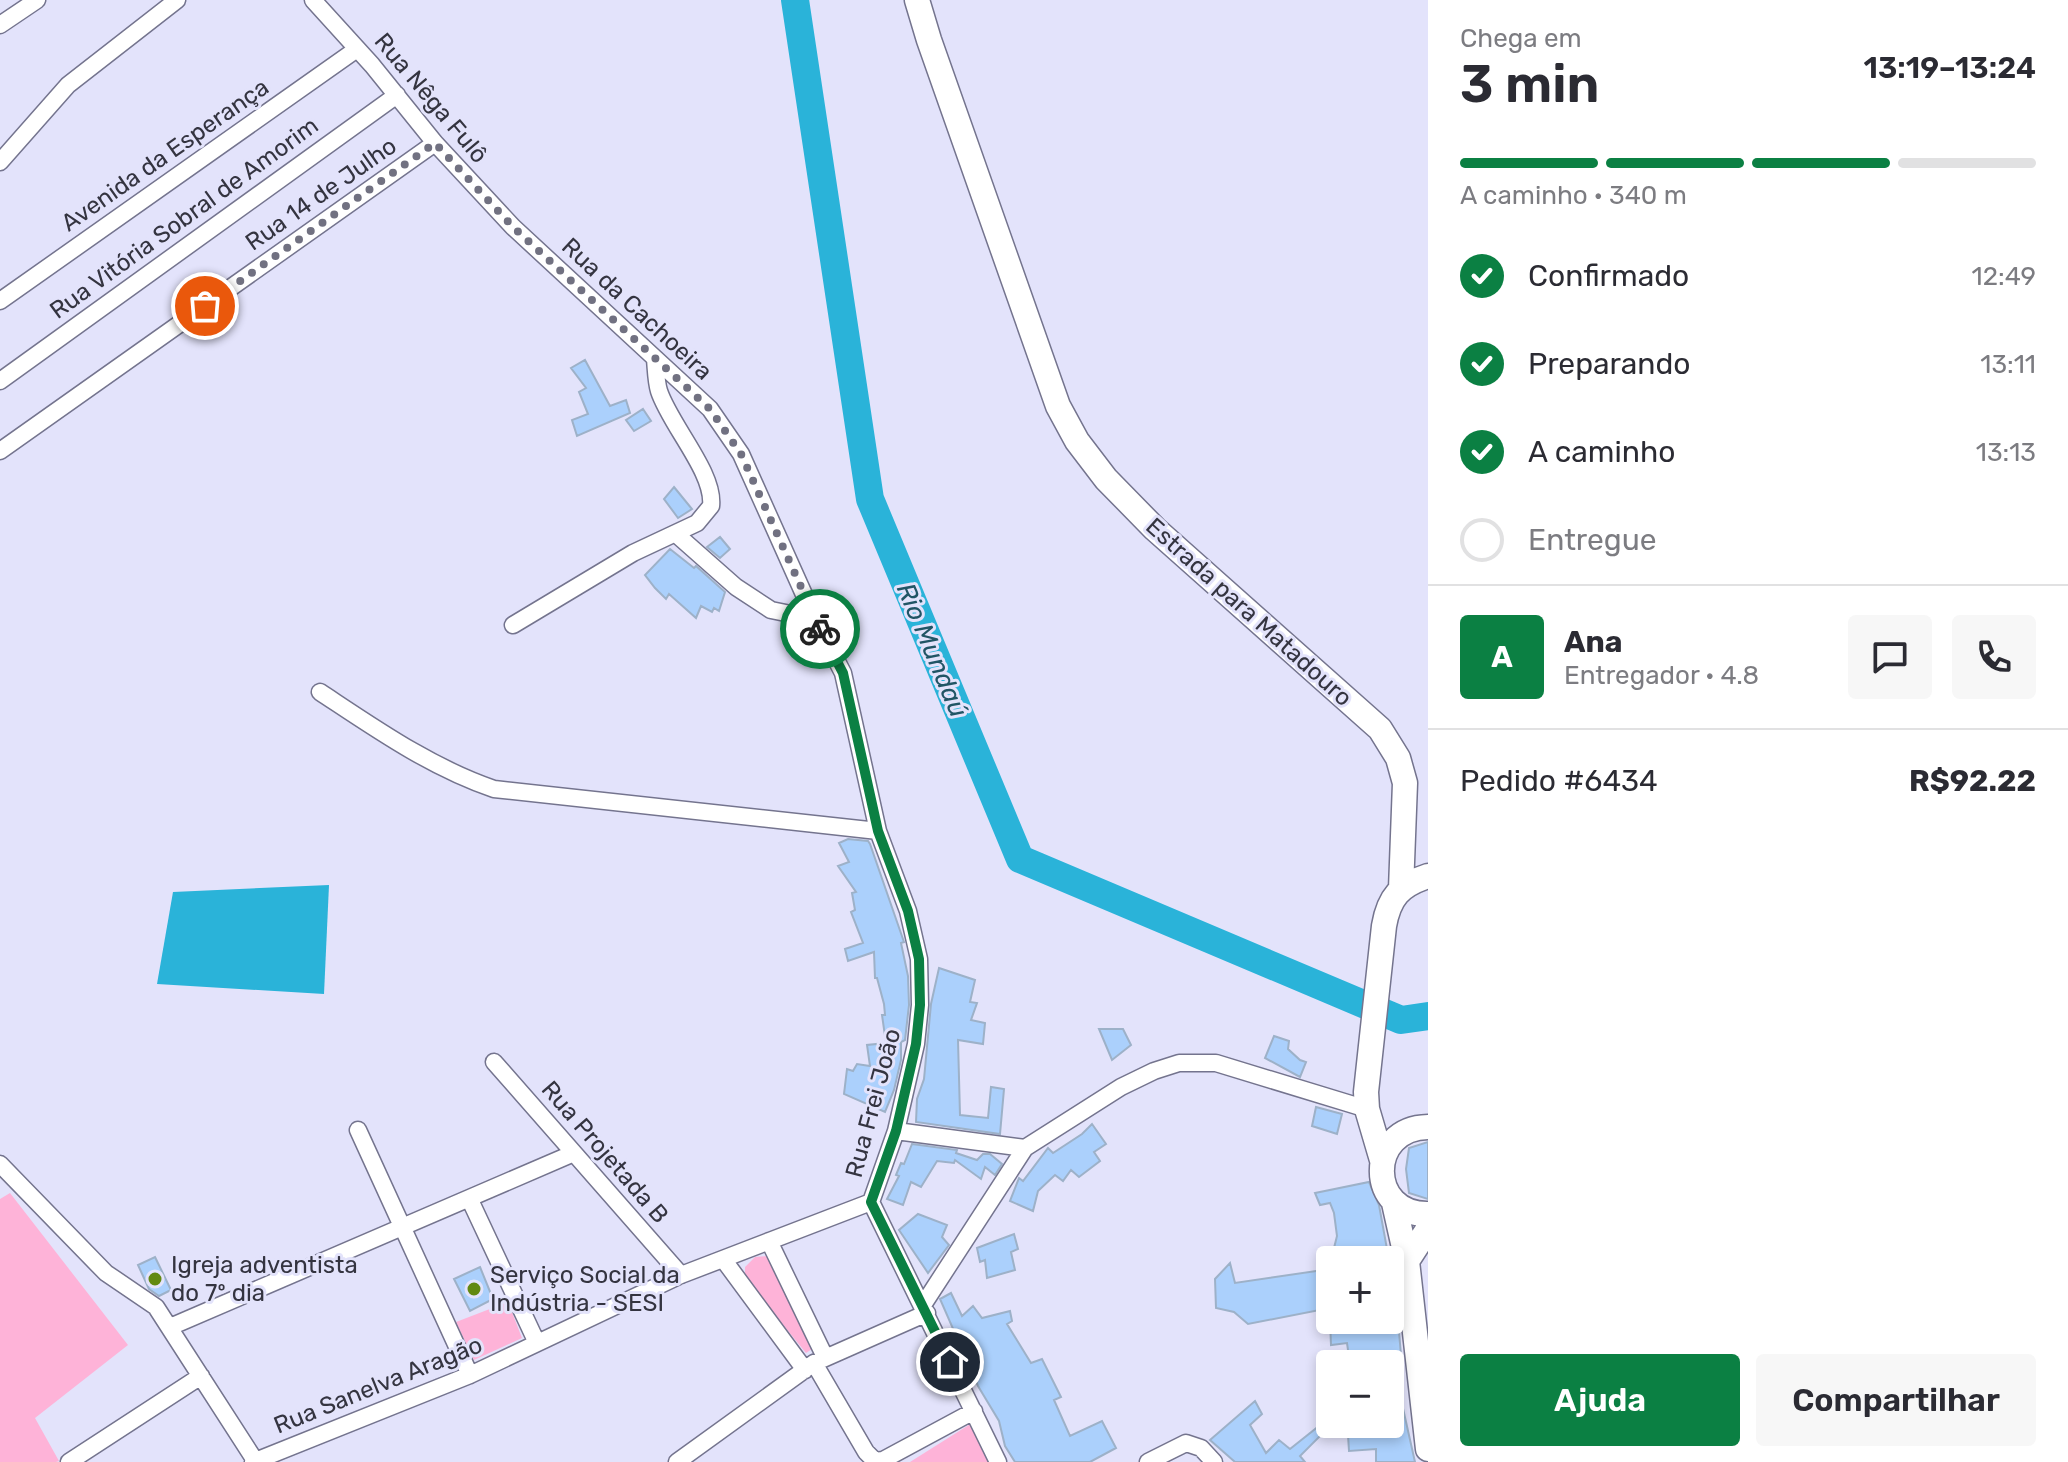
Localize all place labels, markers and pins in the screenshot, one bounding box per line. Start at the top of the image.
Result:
pin [171,272,239,340]
place label: Igreja adventista do 7º dia [171,1251,358,1307]
place label: Serviço Social da Indústria - SESI [490,1261,680,1317]
marker: Igreja adventista do 7º dia [146,1270,164,1288]
marker: Serviço Social da Indústria - SESI [465,1280,483,1298]
pin [916,1328,984,1396]

